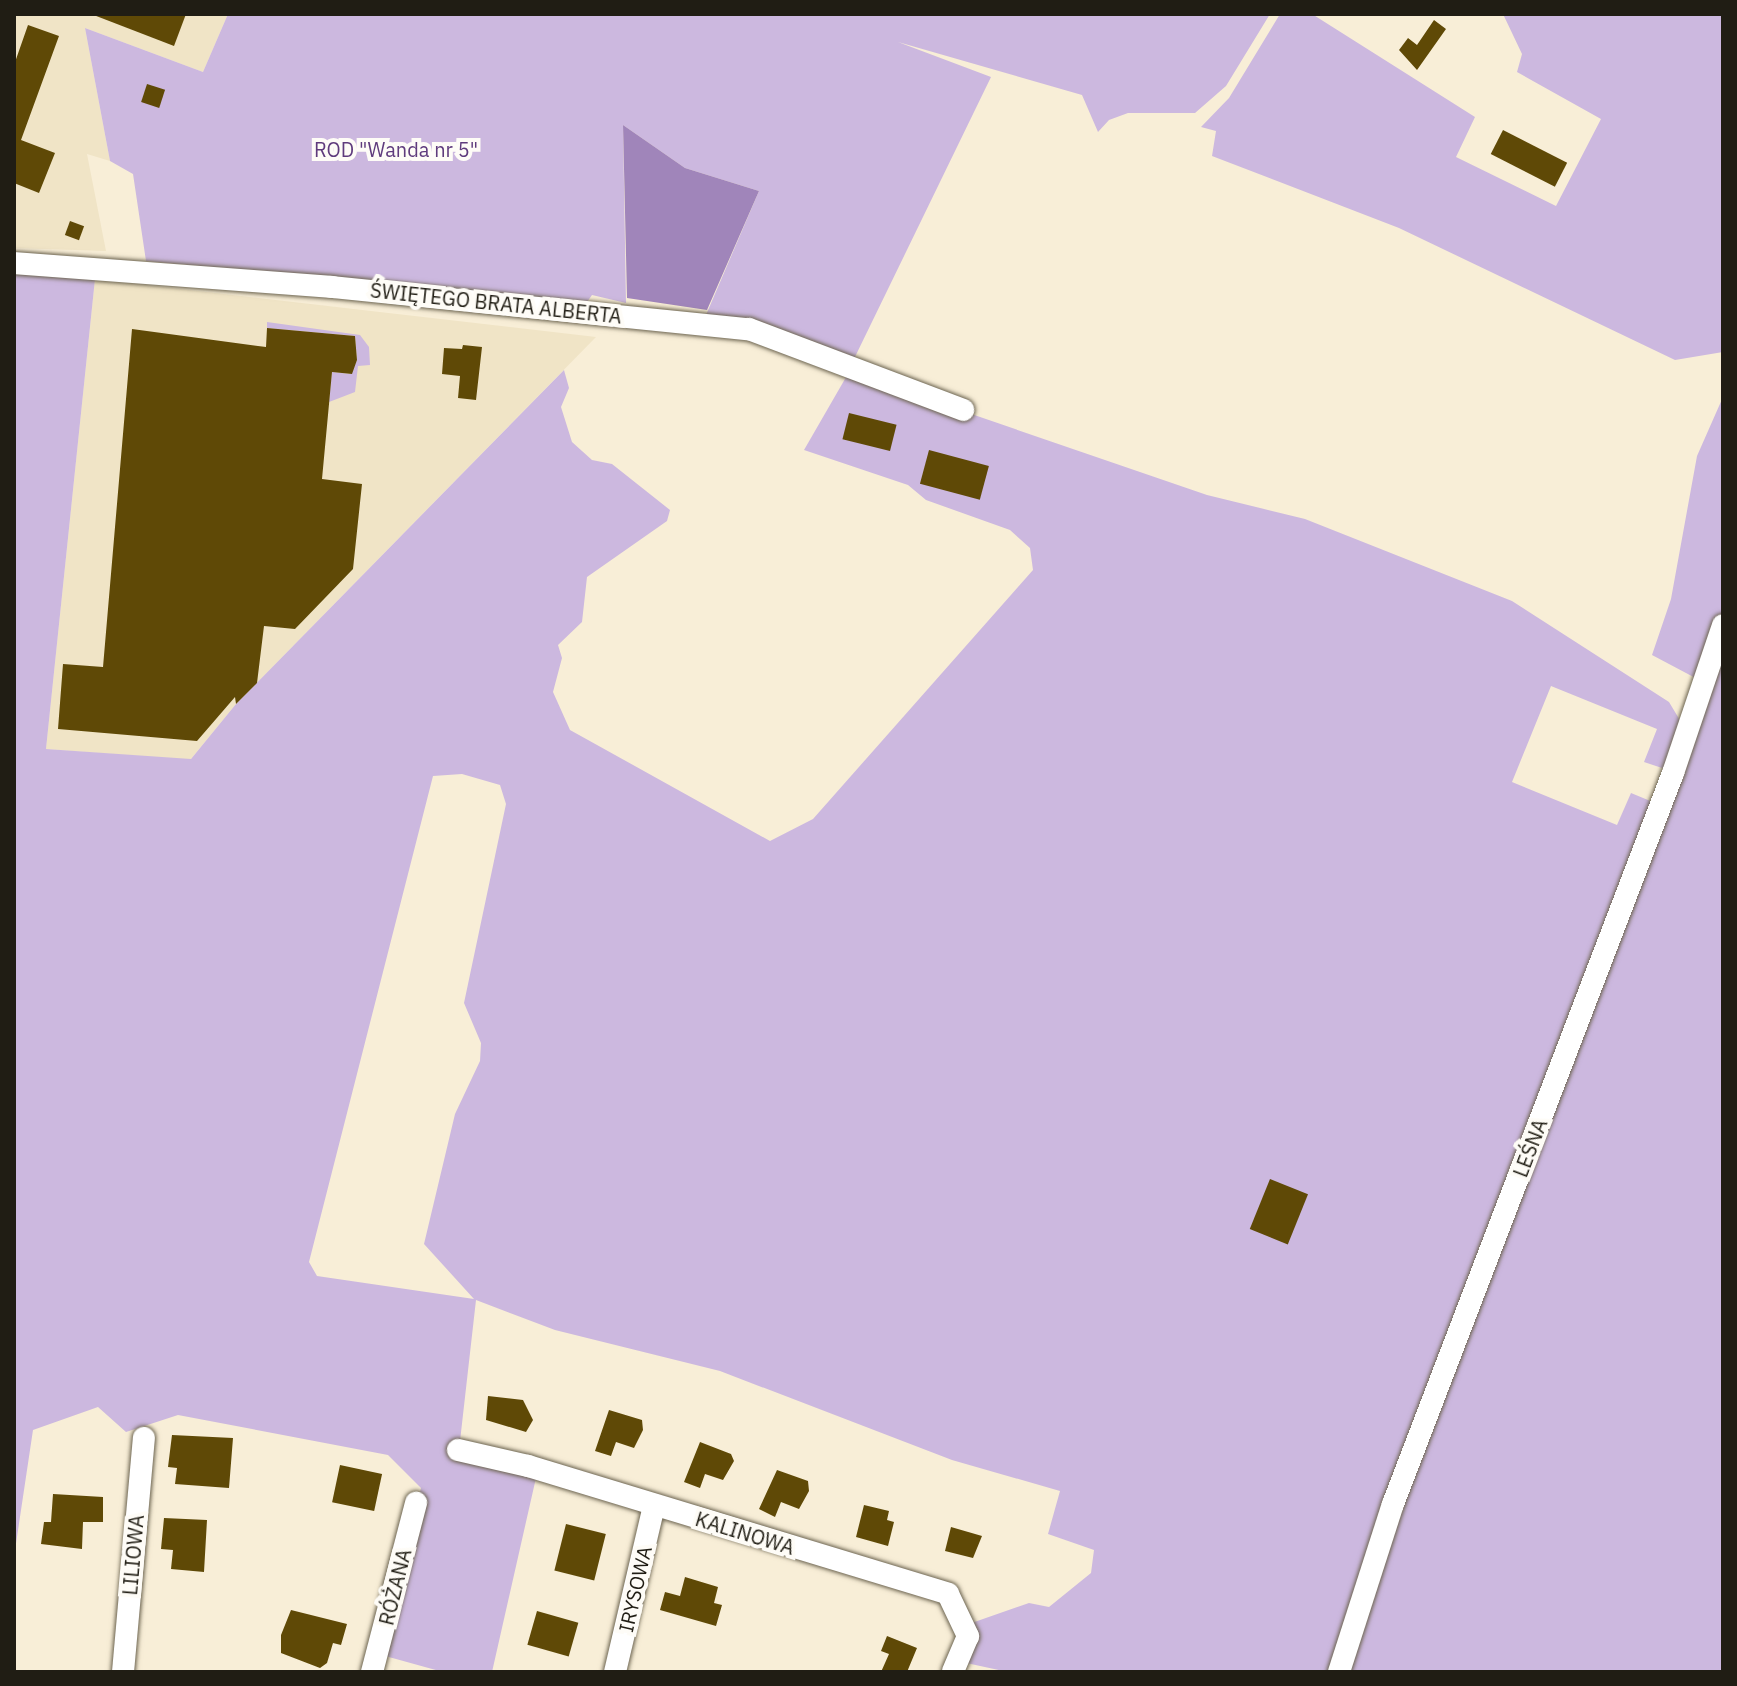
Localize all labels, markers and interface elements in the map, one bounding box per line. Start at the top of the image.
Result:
park label: ROD "Wanda nr 5" [314,137,478,161]
street label: ŚWIĘTEGO BRATA ALBERTA [369,278,623,328]
street label: LEŚNA [1508,1116,1552,1180]
street label: KALINOWA [693,1507,797,1559]
street label: LILIOWA [118,1514,148,1596]
street label: IRYSOWA [613,1544,657,1634]
street label: RÓŻANA [374,1546,416,1628]

